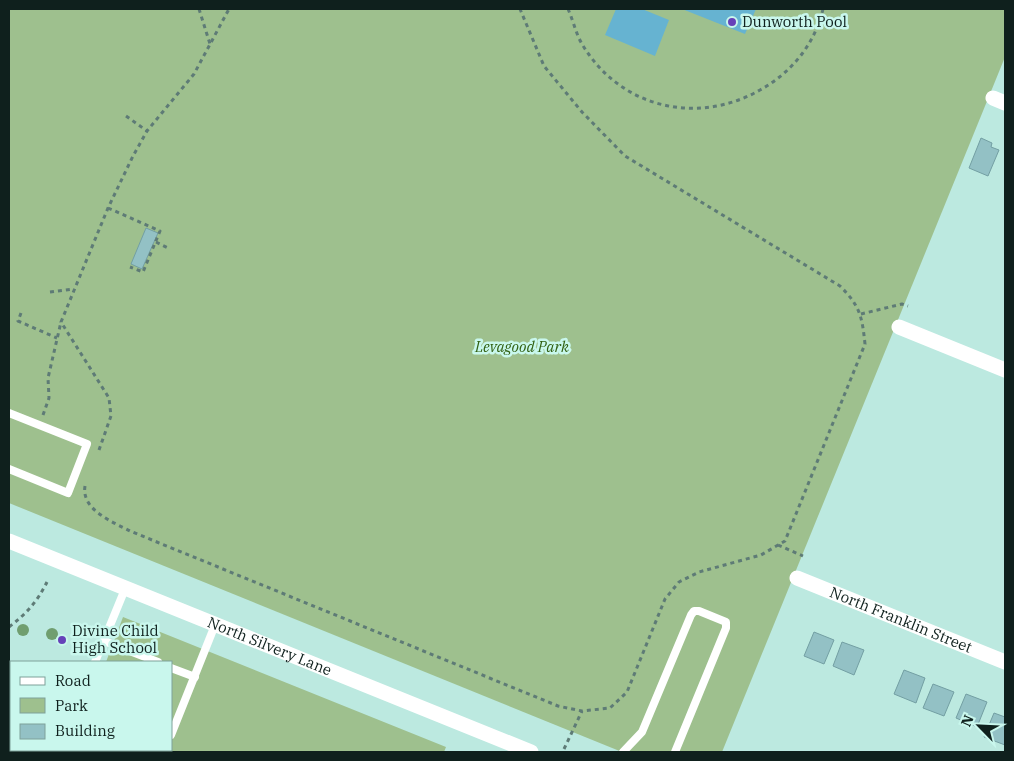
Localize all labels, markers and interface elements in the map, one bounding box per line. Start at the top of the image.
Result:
place label: Dunworth Pool [742,12,847,31]
marker: Dunworth Pool [726,16,738,28]
park label: Levagood Park [474,337,569,356]
street label: North Franklin Street [827,582,975,657]
street label: North Silvery Lane [205,612,335,679]
place label: Divine Child High School [72,621,159,657]
marker: Divine Child High School [56,634,68,646]
legend [10,661,172,751]
text: Road [55,671,91,690]
text: Park [55,696,88,715]
north arrow [954,701,1004,751]
text: N [957,712,978,729]
text: Building [55,721,115,740]

